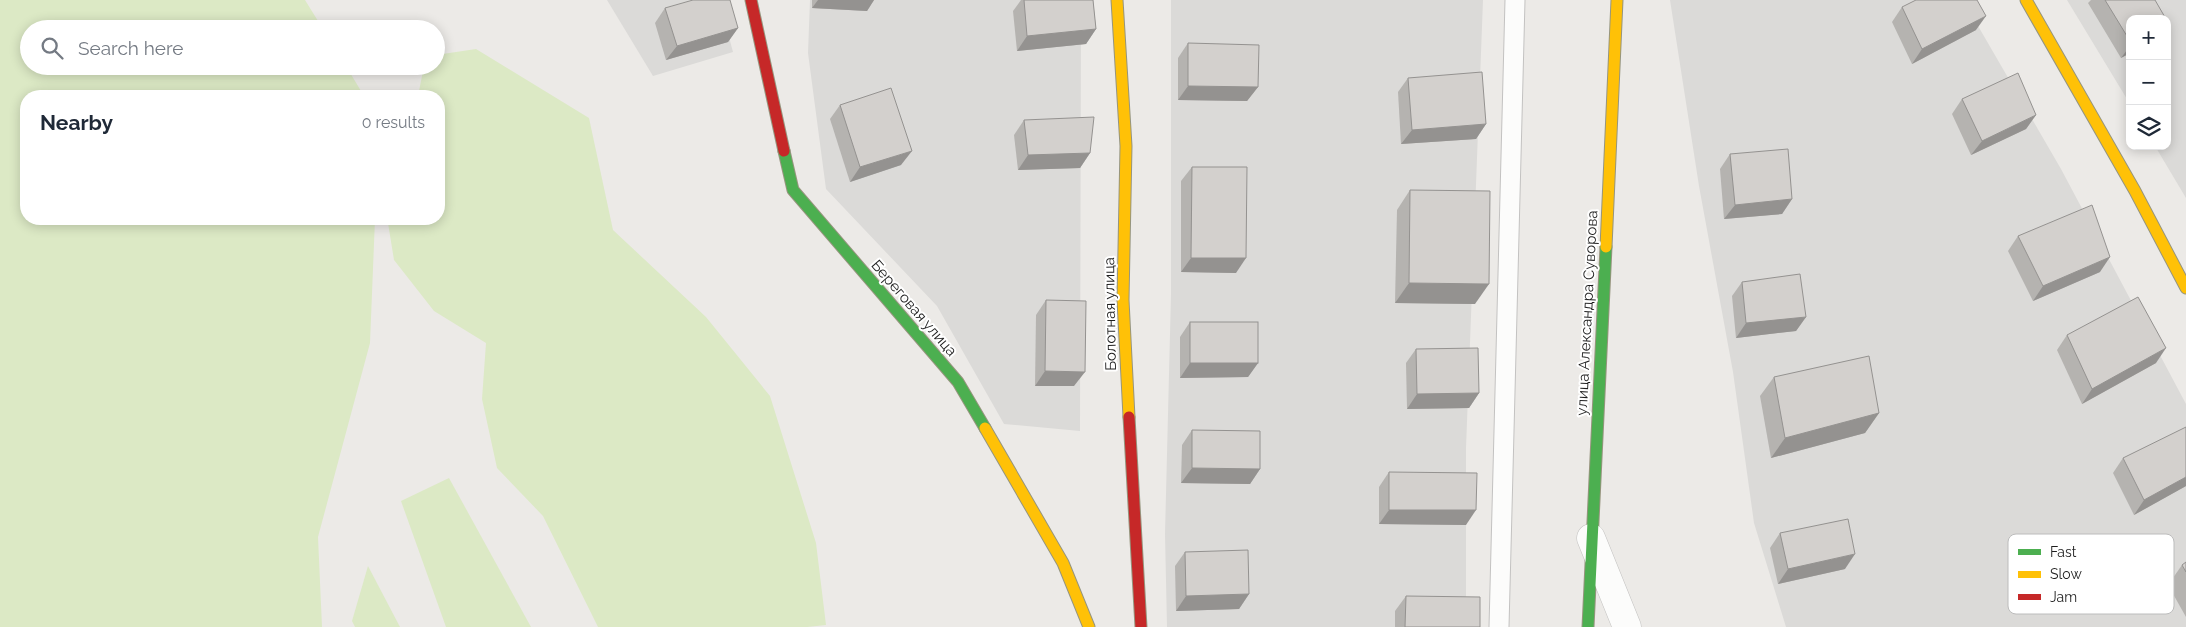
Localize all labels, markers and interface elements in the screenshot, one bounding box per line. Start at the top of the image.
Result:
map controls [2126,15,2171,150]
button: + [2126,15,2171,60]
search box [20,20,445,75]
icon: search [38,34,66,62]
text: Search here [78,37,184,59]
button: − [2126,60,2171,105]
button: layers [2126,105,2171,150]
text: Nearby [40,110,113,135]
text: 0 results [362,113,425,132]
street label: улица Александра Суворова [1573,210,1601,416]
street label: Береговая улица [867,256,961,360]
street label: Болотная улица [1100,257,1120,371]
legend [2008,534,2174,614]
text: Fast [2050,544,2077,560]
text: Slow [2050,566,2082,582]
text: Jam [2050,589,2077,605]

